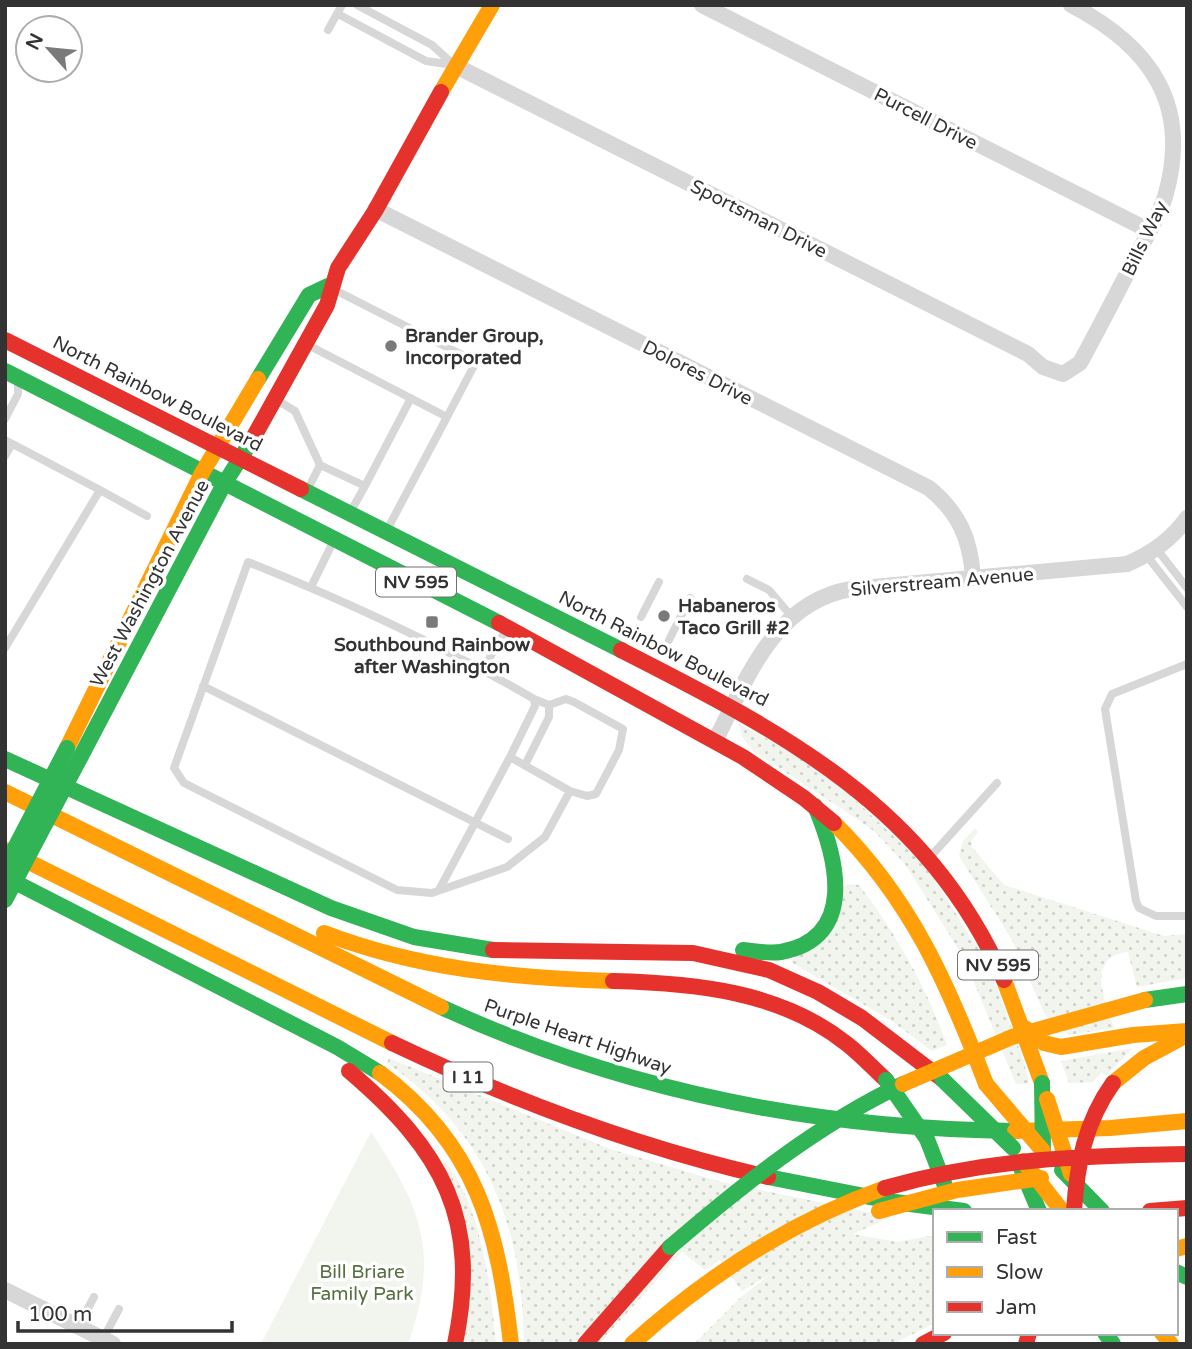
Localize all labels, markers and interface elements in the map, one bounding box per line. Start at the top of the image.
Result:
north arrow [14,14,84,84]
text: N [21,30,48,54]
street label: Purcell Drive [870,83,981,154]
street label: Sportsman Drive [687,175,830,263]
street label: Bills Way [1117,197,1172,279]
place label: Brander Group, Incorporated [405,325,544,370]
street label: North Rainbow Boulevard [49,331,266,457]
street label: Dolores Drive [639,336,756,410]
marker: Brander Group, Incorporated [383,338,399,354]
street label: West Washington Avenue [86,476,214,691]
street label: Silverstream Avenue [849,563,1035,601]
road number: NV 595 [376,568,456,596]
street label: North Rainbow Boulevard [555,586,772,712]
place label: Habaneros Taco Grill #2 [677,595,790,639]
marker: Habaneros Taco Grill #2 [656,608,672,624]
marker: Southbound Rainbow after Washington [424,614,440,630]
place label: Southbound Rainbow after Washington [334,634,530,679]
road number: NV 595 [958,950,1038,980]
street label: Purple Heart Highway [481,995,674,1079]
road number: I 11 [444,1062,492,1092]
legend [933,1209,1178,1335]
text: Fast [996,1225,1037,1250]
text: Slow [996,1260,1044,1285]
park label: Bill Briare Family Park [310,1261,414,1305]
scale bar [18,1290,231,1334]
text: Jam [996,1295,1037,1320]
text: 100 m [28,1302,92,1327]

